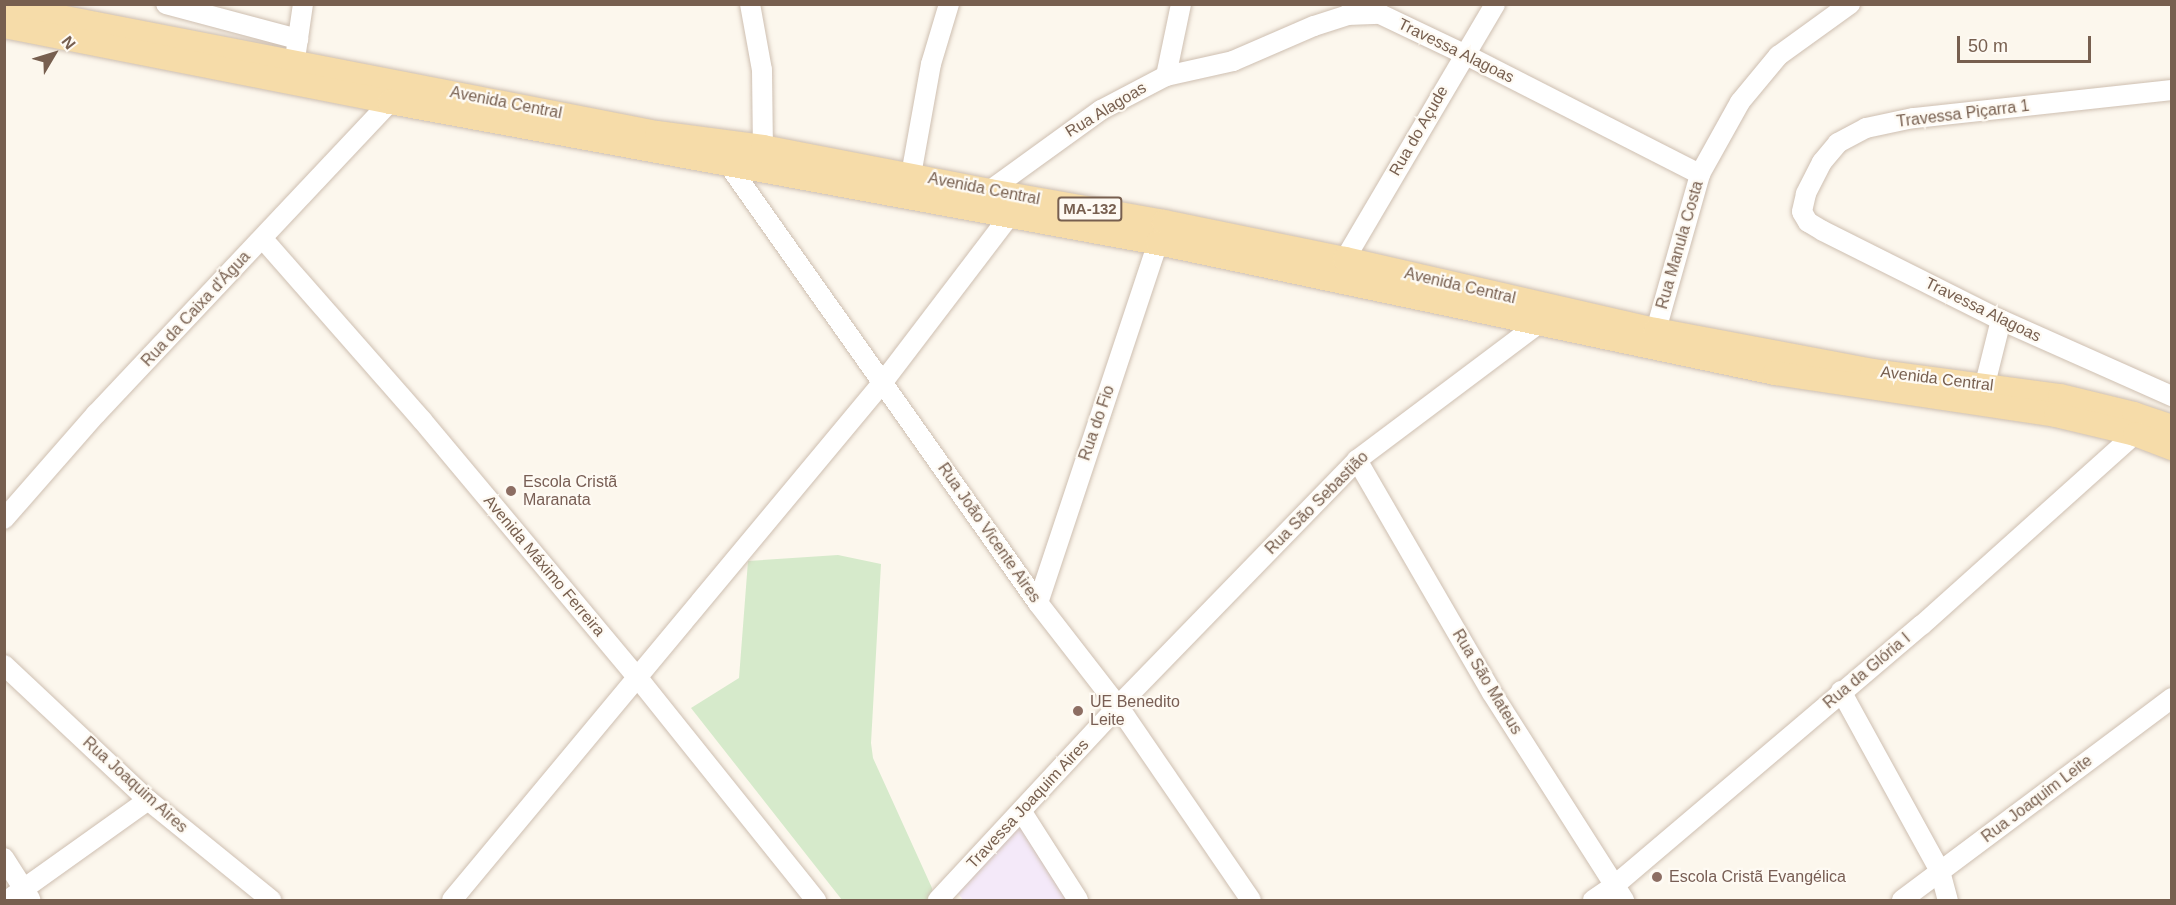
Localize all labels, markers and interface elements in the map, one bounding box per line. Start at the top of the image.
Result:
street label: Travessa Alagoas [1395,14,1517,88]
north arrow [24,24,84,84]
scale bar [1960,24,2094,62]
text: N [58,33,79,52]
text: 50 m [1968,36,2008,56]
street label: Rua Alagoas [1062,78,1150,142]
street label: Rua do Açude [1385,82,1453,180]
street label: Avenida Central [448,83,564,123]
street label: Travessa Piçarra 1 [1895,96,2031,132]
street label: Avenida Central [926,169,1042,209]
street label: Rua Manula Costa [1653,179,1707,311]
road number: MA-132 [1057,197,1123,221]
street label: Rua da Caixa d'Água [138,247,254,371]
street label: Avenida Central [1403,264,1517,308]
street label: Travessa Alagoas [1922,273,2044,347]
street label: Avenida Central [1879,363,1995,395]
street label: Rua do Fio [1075,383,1119,463]
street label: Rua São Sebastião [1261,447,1373,559]
street label: Rua João Vicente Aires [933,459,1045,607]
place label: Escola Cristã Maranata [523,472,617,510]
marker: Escola Cristã Maranata [504,484,518,498]
street label: Avenida Máximo Ferreira [479,491,609,641]
street label: Rua São Mateus [1448,626,1526,738]
street label: Rua da Glória I [1820,629,1914,713]
place label: UE Benedito Leite [1090,692,1180,730]
marker: UE Benedito Leite [1071,704,1085,718]
street label: Rua Joaquim Aires [78,733,192,837]
street label: Travessa Joaquim Aires [963,735,1093,873]
street label: Rua Joaquim Leite [1978,751,2096,847]
place label: Escola Cristã Evangélica [1669,867,1846,887]
marker: Escola Cristã Evangélica [1650,870,1664,884]

